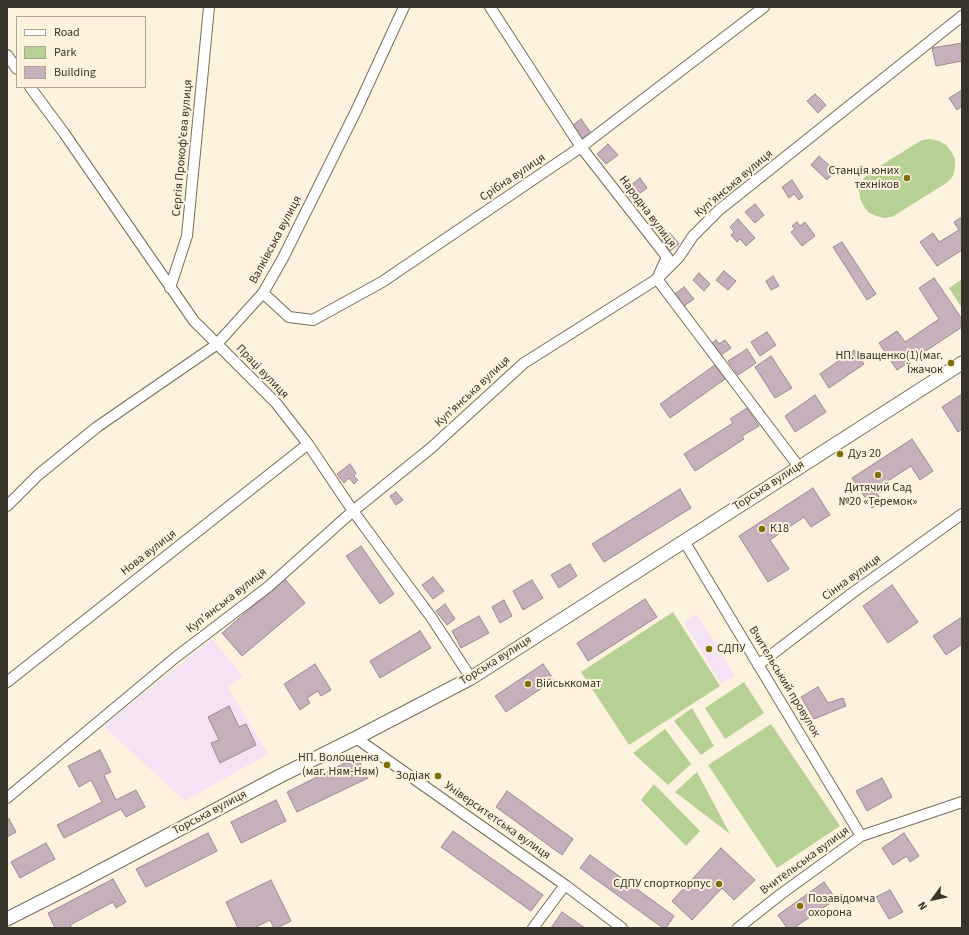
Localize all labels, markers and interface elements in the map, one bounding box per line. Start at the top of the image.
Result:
legend [16,16,146,88]
text: Road [54,24,80,41]
text: Park [54,44,76,61]
text: Building [54,64,96,81]
street label: Сергія Прокоф’єва вулиця [170,79,196,217]
street label: Куп’янська вулиця [692,147,776,221]
street label: Срібна вулиця [478,151,548,205]
place label: Станцiя юних технiков [828,164,899,192]
street label: Народна вулиця [615,173,679,251]
marker: Станцiя юних технiков [902,173,912,183]
street label: Валківська вулиця [247,193,305,287]
street label: Праці вулиця [233,342,291,402]
place label: НП. Іващенко(1)(маг. Їжачок [835,349,943,377]
street label: Куп’янська вулиця [432,353,514,431]
marker: НП. Іващенко(1)(маг. Їжачок [946,358,956,368]
place label: Дуз 20 [848,447,881,461]
marker: Дуз 20 [835,449,845,459]
street label: Торська вулиця [731,458,807,514]
marker: Дитячий Сад №20 «Теремок» [873,470,883,480]
place label: Дитячий Сад №20 «Теремок» [839,481,917,509]
place label: К18 [770,522,789,536]
marker: К18 [757,524,767,534]
street label: Нова вулиця [118,527,180,579]
street label: Сінна вулиця [820,552,884,604]
street label: Куп’янська вулиця [184,565,270,637]
street label: Вчительський провулок [745,624,823,740]
street label: Торська вулиця [457,633,535,689]
place label: СДПУ [717,642,745,656]
marker: СДПУ [704,644,714,654]
place label: Військкомат [536,677,601,691]
marker: Військкомат [523,679,533,689]
place label: НП. Волощенка (маг. Ням-Ням) [298,751,379,779]
marker: НП. Волощенка (маг. Ням-Ням) [382,760,392,770]
place label: Зодіак [396,769,430,783]
marker: Зодіак [433,771,443,781]
street label: Університетська вулиця [441,779,553,863]
street label: Торська вулиця [170,787,250,839]
street label: Вчительська вулиця [758,824,852,898]
place label: СДПУ спорткорпус [613,877,711,891]
marker: СДПУ спорткорпус [714,879,724,889]
north arrow [913,879,953,919]
place label: Позавідомча охорона [808,892,875,920]
text: N [914,899,931,913]
marker: Позавідомча охорона [795,901,805,911]

